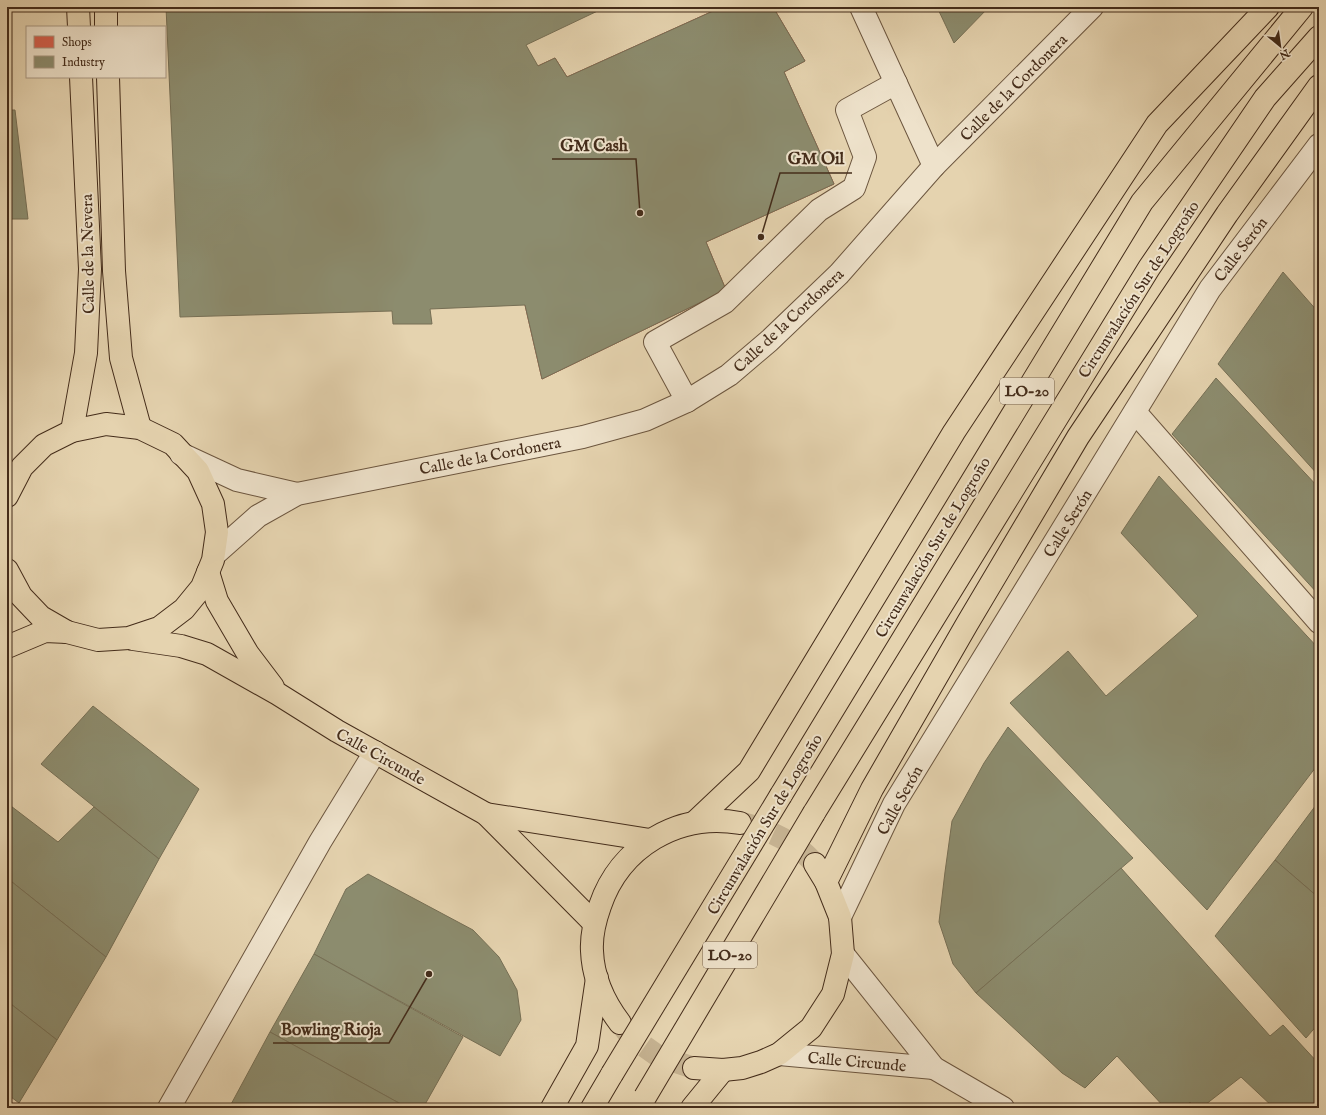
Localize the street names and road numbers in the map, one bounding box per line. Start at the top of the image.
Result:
street label: Calle de la Cordonera [957,30,1072,146]
street label: Calle de la Nevera [78,194,100,314]
street label: Circunvalación Sur de Logroño [1075,197,1205,383]
street label: Calle Serón [1211,213,1273,287]
street label: Calle de la Cordonera [730,265,849,378]
road number: LO-20 [1000,378,1054,404]
street label: Calle de la Cordonera [418,433,563,480]
street label: Circunvalación Sur de Logroño [872,454,996,642]
street label: Calle Serón [1040,486,1098,562]
street label: Calle Circunde [332,725,428,790]
street label: Circunvalación Sur de Logroño [704,731,828,919]
street label: Calle Serón [873,762,928,839]
road number: LO-20 [703,942,757,968]
street label: Calle Circunde [807,1049,907,1077]

